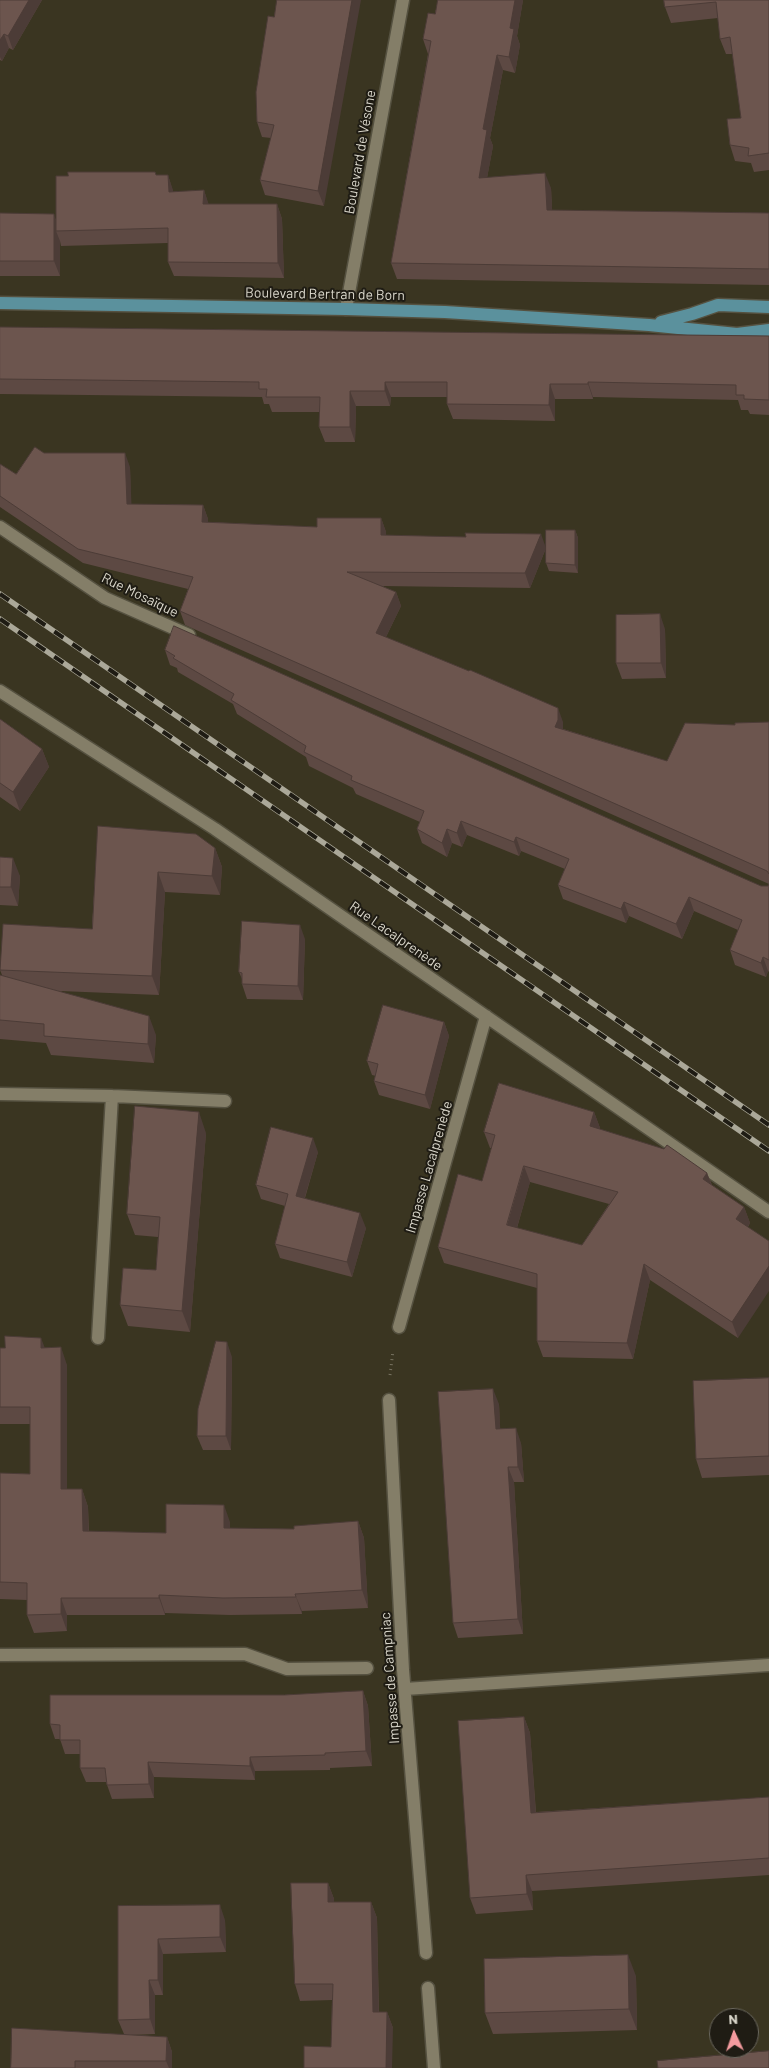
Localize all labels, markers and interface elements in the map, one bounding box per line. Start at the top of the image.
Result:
street label: Boulevard de Vésone [341,89,379,215]
street label: Boulevard Bertran de Born [245,284,405,304]
street label: Rue Mosaïque [99,569,181,621]
street label: Rue Lacalprenède [346,898,446,974]
street label: Impasse Lacalprenède [402,1099,456,1235]
street label: Impasse de Campniac [377,1612,403,1744]
north arrow [709,2008,759,2058]
text: N [728,2010,738,2027]

